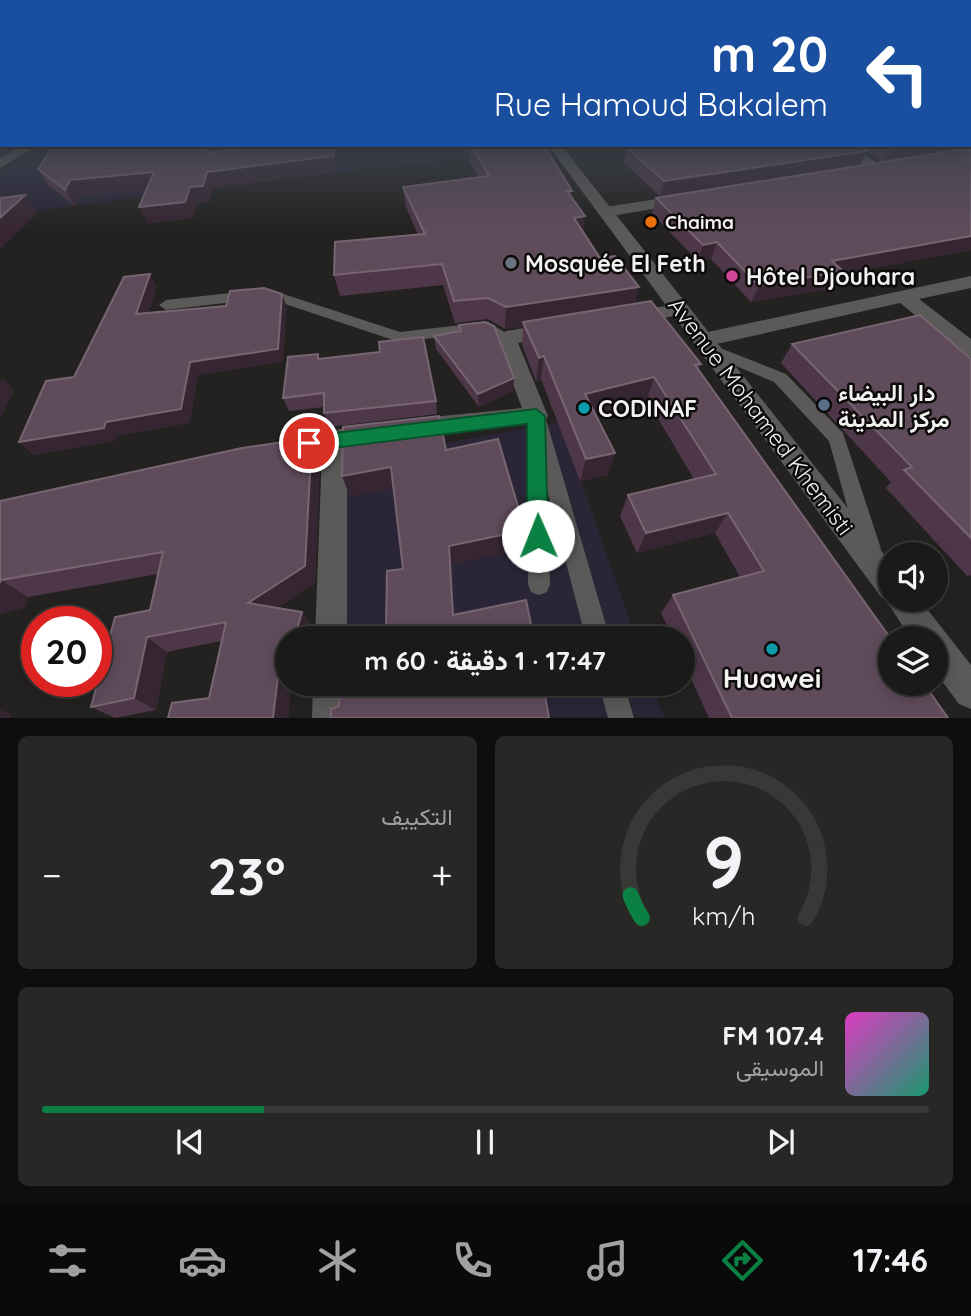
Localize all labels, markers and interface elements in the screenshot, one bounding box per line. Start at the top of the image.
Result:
text: 20 m [711,23,828,84]
icon: left [852,28,943,119]
text: Rue Hamoud Bakalem [494,84,828,124]
place label: Chaima [665,210,734,234]
marker: Chaima [643,214,659,230]
place label: Mosquée El Feth [525,249,706,278]
marker: Mosquée El Feth [503,255,519,271]
place label: Hôtel Djouhara [746,262,915,291]
marker: Hôtel Djouhara [724,268,740,284]
street label: Avenue Mohamed Khemisti [662,291,860,541]
place label: دار البيضاء مركز المدينة [838,378,949,434]
place label: CODINAF [598,394,697,423]
marker: دار البيضاء مركز المدينة [816,397,832,413]
marker: CODINAF [576,400,592,416]
pin [279,413,339,473]
icon: arrive [290,424,328,462]
position arrow [501,499,575,573]
map controls [878,542,948,696]
button: sound [878,542,948,612]
speed limit sign: 20 [21,606,112,697]
button: layers [878,626,948,696]
marker: Huawei [764,641,780,657]
text: 17:47 · 1 دقيقة · 60 m [364,644,606,677]
place label: Huawei [723,660,821,695]
text: التكييف [381,802,453,831]
text: 9 [703,816,744,907]
text: 23° [207,843,285,908]
text: − [42,851,62,899]
text: + [431,851,453,899]
text: km/h [692,900,755,931]
text: 107.4 FM [722,1019,824,1052]
text: الموسيقى [736,1053,824,1082]
icon: previous [171,1123,209,1161]
icon: pause [466,1123,504,1161]
icon: next [762,1123,800,1161]
icon: filters [43,1236,92,1285]
icon: car [178,1236,227,1285]
icon: climate [313,1236,362,1285]
icon: phone [448,1236,497,1285]
icon: music [583,1236,632,1285]
icon: directions [718,1236,767,1285]
text: 17:46 [853,1240,928,1280]

